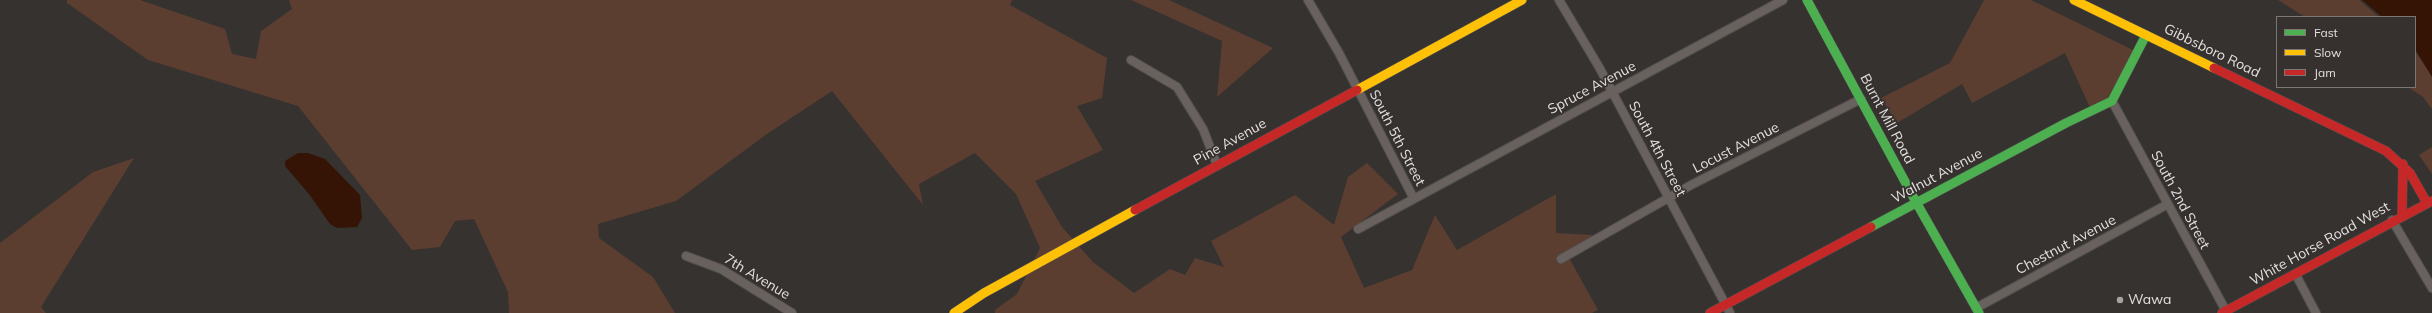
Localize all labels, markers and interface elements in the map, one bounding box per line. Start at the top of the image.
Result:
legend [2276,16,2416,88]
street label: Gibbsboro Road [2161,21,2263,81]
text: Fast [2314,25,2338,40]
text: Slow [2314,45,2342,60]
street label: Spruce Avenue [1545,58,1639,118]
text: Jam [2314,65,2336,80]
street label: Burnt Mill Road [1856,71,1918,167]
street label: South 5th Street [1366,87,1428,189]
street label: South 4th Street [1625,99,1689,199]
street label: Pine Avenue [1191,115,1269,169]
street label: Locust Avenue [1690,119,1782,177]
street label: Walnut Avenue [1889,145,1985,207]
street label: South 2nd Street [2147,148,2213,252]
street label: White Horse Road West [2247,199,2393,289]
street label: Chestnut Avenue [2013,212,2119,278]
street label: 7th Avenue [721,251,793,303]
place label: Wawa [2128,292,2172,308]
marker: Wawa [2115,295,2125,305]

